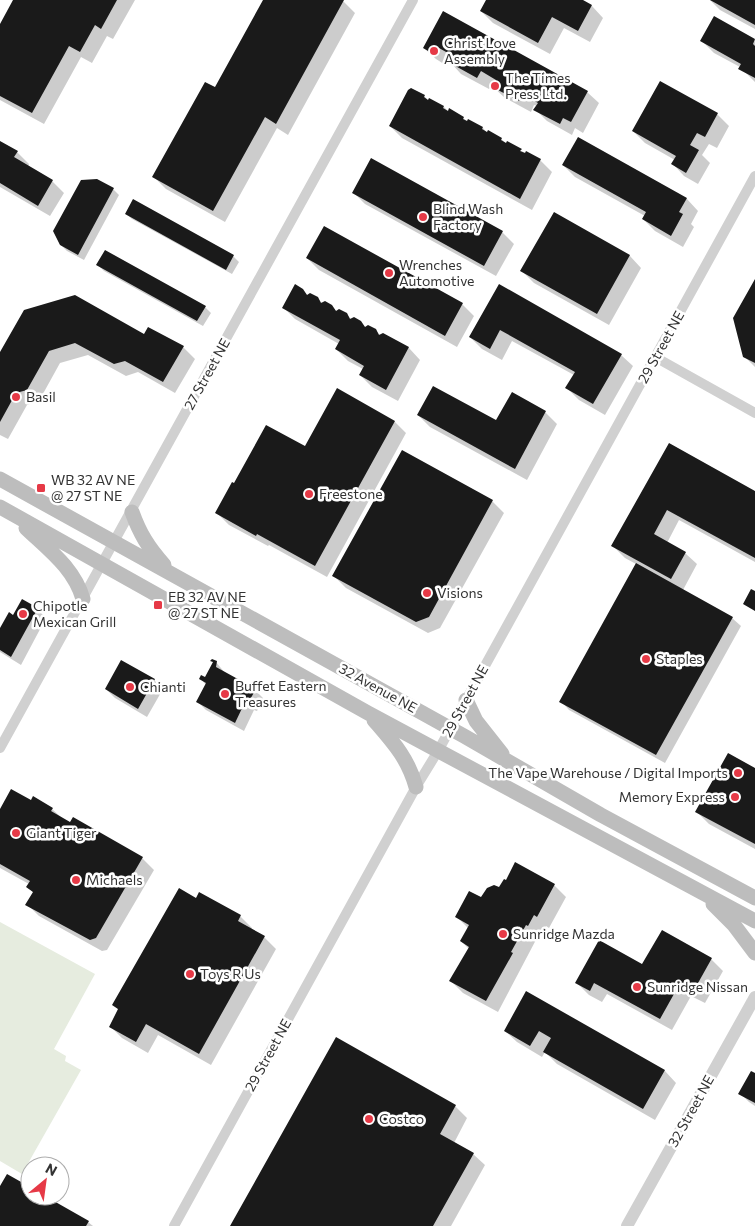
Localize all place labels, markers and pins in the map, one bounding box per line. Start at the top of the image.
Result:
place label: Christ Love Assembly [444,34,516,67]
marker: Christ Love Assembly [428,45,440,57]
place label: The Times Press Ltd. [505,69,571,102]
marker: The Times Press Ltd. [489,80,501,92]
place label: Blind Wash Factory [433,200,503,233]
marker: Blind Wash Factory [417,211,429,223]
place label: Wrenches Automotive [399,256,474,289]
marker: Wrenches Automotive [383,267,395,279]
place label: Basil [26,388,56,405]
marker: Basil [10,391,22,403]
place label: WB 32 AV NE @ 27 ST NE [51,471,135,504]
marker: WB 32 AV NE @ 27 ST NE [35,482,47,494]
place label: Freestone [319,485,383,502]
marker: Freestone [303,488,315,500]
place label: Visions [437,584,483,601]
marker: Visions [421,587,433,599]
place label: EB 32 AV NE @ 27 ST NE [168,588,246,621]
place label: Chipotle Mexican Grill [33,597,116,630]
marker: EB 32 AV NE @ 27 ST NE [152,599,164,611]
marker: Chipotle Mexican Grill [17,608,29,620]
place label: Staples [656,650,703,667]
marker: Staples [640,653,652,665]
place label: Buffet Eastern Treasures [235,677,327,710]
place label: Chianti [140,678,186,695]
marker: Chianti [124,681,136,693]
marker: Buffet Eastern Treasures [219,688,231,700]
place label: The Vape Warehouse / Digital Imports [488,764,728,781]
marker: The Vape Warehouse / Digital Imports [732,767,744,779]
place label: Memory Express [619,788,725,805]
marker: Memory Express [729,791,741,803]
place label: Giant Tiger [26,824,97,841]
marker: Giant Tiger [10,827,22,839]
place label: Michaels [86,871,143,888]
marker: Michaels [70,874,82,886]
place label: Sunridge Mazda [513,925,615,942]
marker: Sunridge Mazda [497,928,509,940]
place label: Toys R Us [200,965,261,982]
marker: Toys R Us [184,968,196,980]
place label: Sunridge Nissan [647,978,748,995]
marker: Sunridge Nissan [631,981,643,993]
place label: Costco [379,1110,424,1127]
marker: Costco [363,1113,375,1125]

